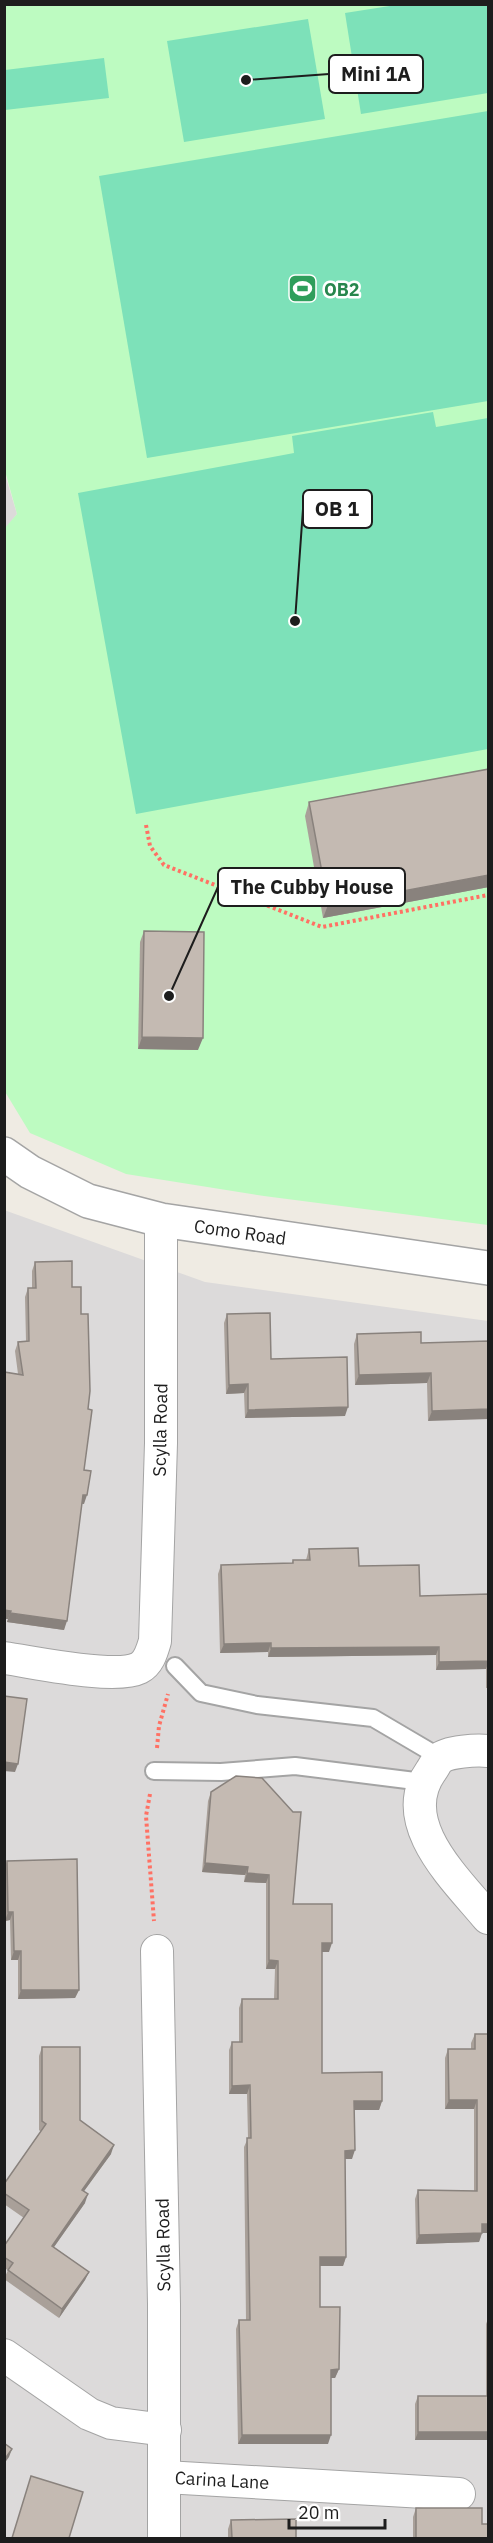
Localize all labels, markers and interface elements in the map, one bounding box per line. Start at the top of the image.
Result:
callout: Mini 1A [329,55,423,93]
text: Mini 1A [341,60,411,87]
sports icon: OB2 [287,273,319,305]
place label: OB2 [324,278,360,301]
callout: OB 1 [303,490,372,528]
text: OB 1 [315,495,359,522]
callout: The Cubby House [218,868,405,906]
text: The Cubby House [230,873,394,900]
street label: Como Road [193,1214,287,1250]
street label: Scylla Road [148,1383,172,1477]
street label: Scylla Road [151,2198,175,2292]
street label: Carina Lane [174,2466,270,2494]
scale bar [289,2492,385,2530]
text: 20 m [298,2501,340,2524]

